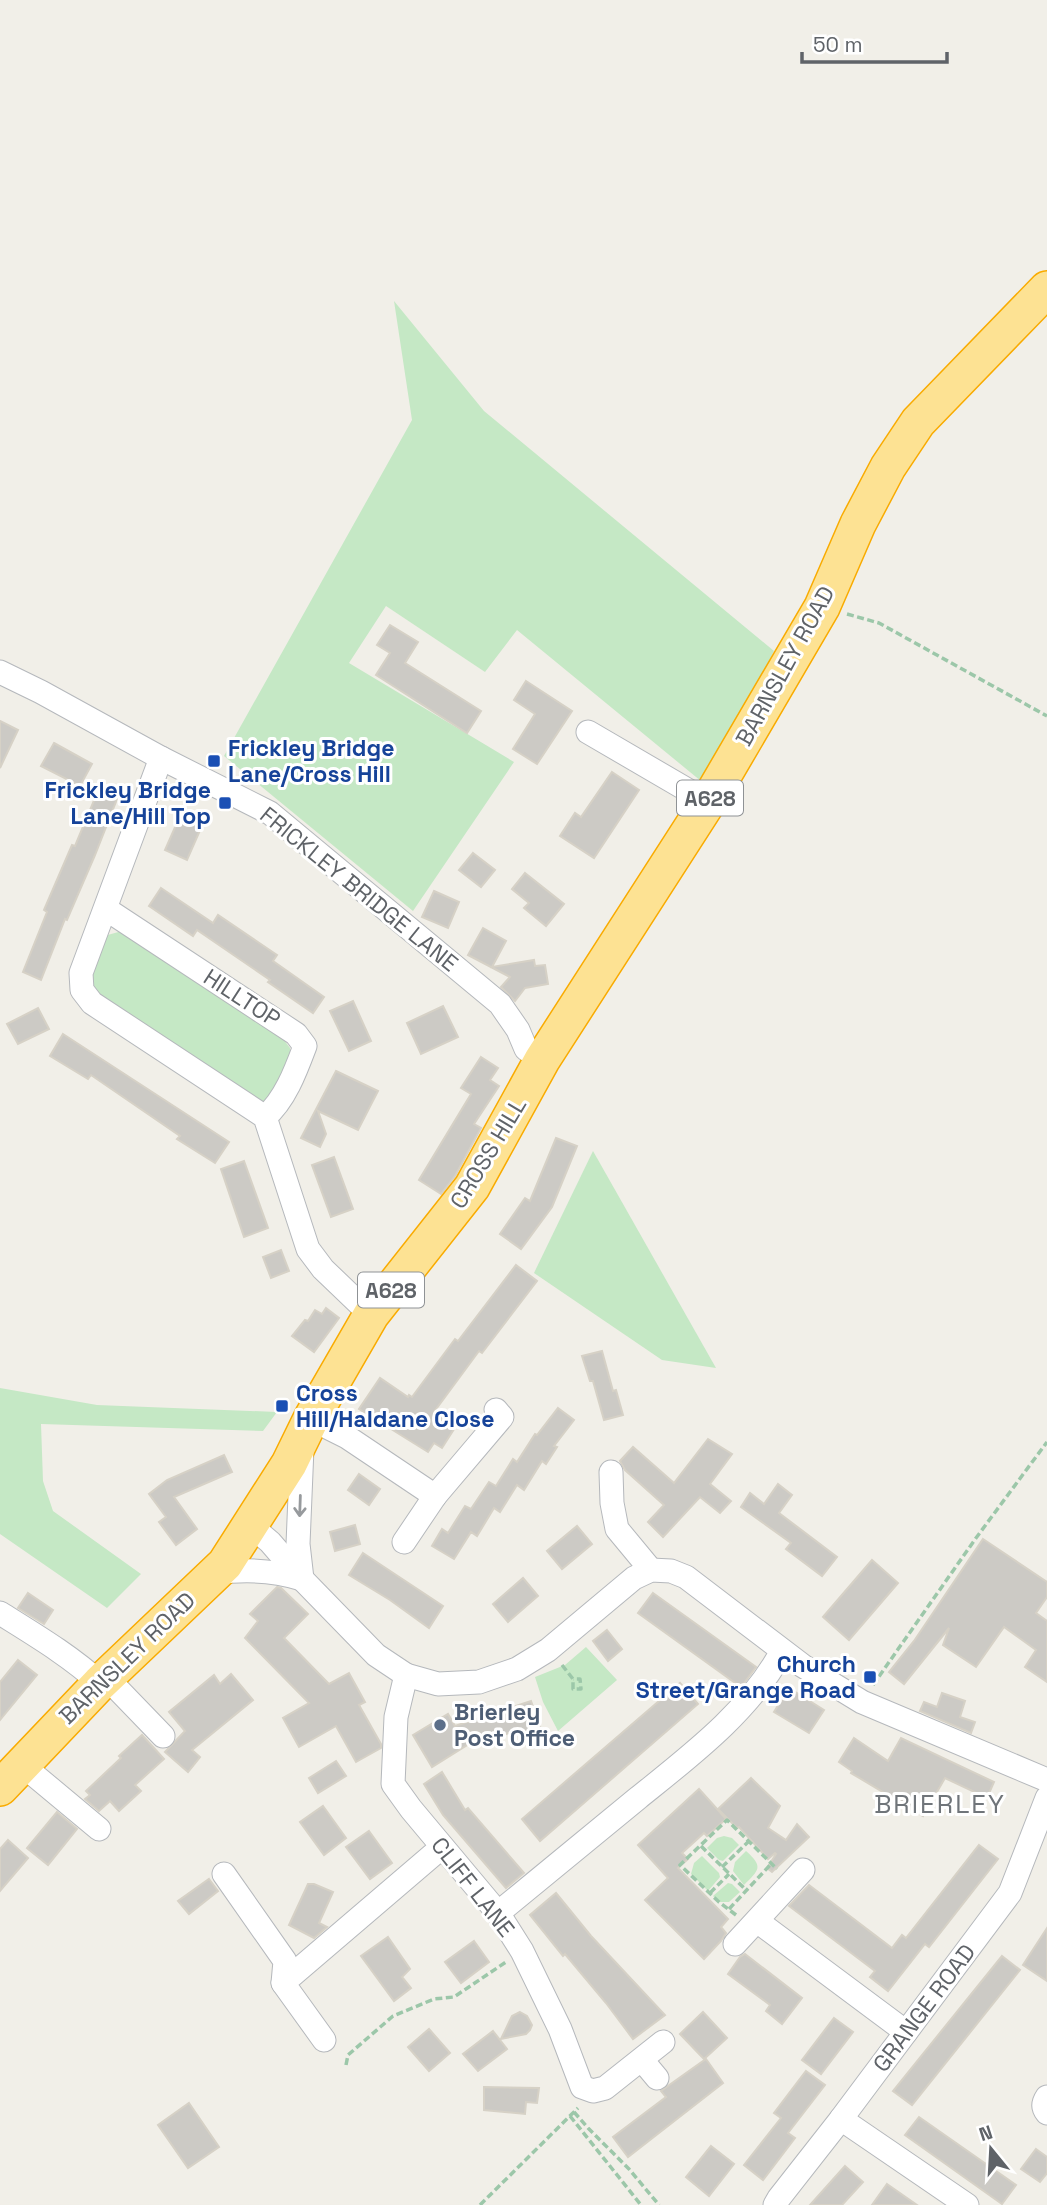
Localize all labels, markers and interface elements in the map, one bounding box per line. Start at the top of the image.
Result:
scale bar [802,21,947,65]
text: 50 m [813,31,863,58]
street label: BARNSLEY ROAD [729,581,841,751]
place label: Frickley Bridge Lane/Cross Hill [228,733,394,789]
marker: Frickley Bridge Lane/Cross Hill [206,753,222,769]
place label: Frickley Bridge Lane/Hill Top [45,775,211,831]
road number: A628 [677,780,743,816]
marker: Frickley Bridge Lane/Hill Top [217,795,233,811]
street label: FRICKLEY BRIDGE LANE [254,800,464,978]
street label: HILLTOP [198,962,286,1034]
street label: CROSS HILL [443,1092,533,1214]
road number: A628 [358,1272,424,1308]
place label: Cross Hill/Haldane Close [296,1378,494,1434]
marker: Cross Hill/Haldane Close [274,1398,290,1414]
one-way arrow [293,1494,306,1517]
street label: BARNSLEY ROAD [53,1585,201,1731]
place label: Church Street/Grange Road [636,1649,856,1705]
marker: Church Street/Grange Road [862,1669,878,1685]
place label: Brierley Post Office [454,1697,575,1753]
marker: Brierley Post Office [432,1717,448,1733]
district label: BRIERLEY [874,1787,1006,1821]
street label: CLIFF LANE [425,1831,521,1943]
street label: GRANGE ROAD [866,1938,982,2078]
north arrow [956,2114,1026,2184]
text: N [976,2119,996,2147]

